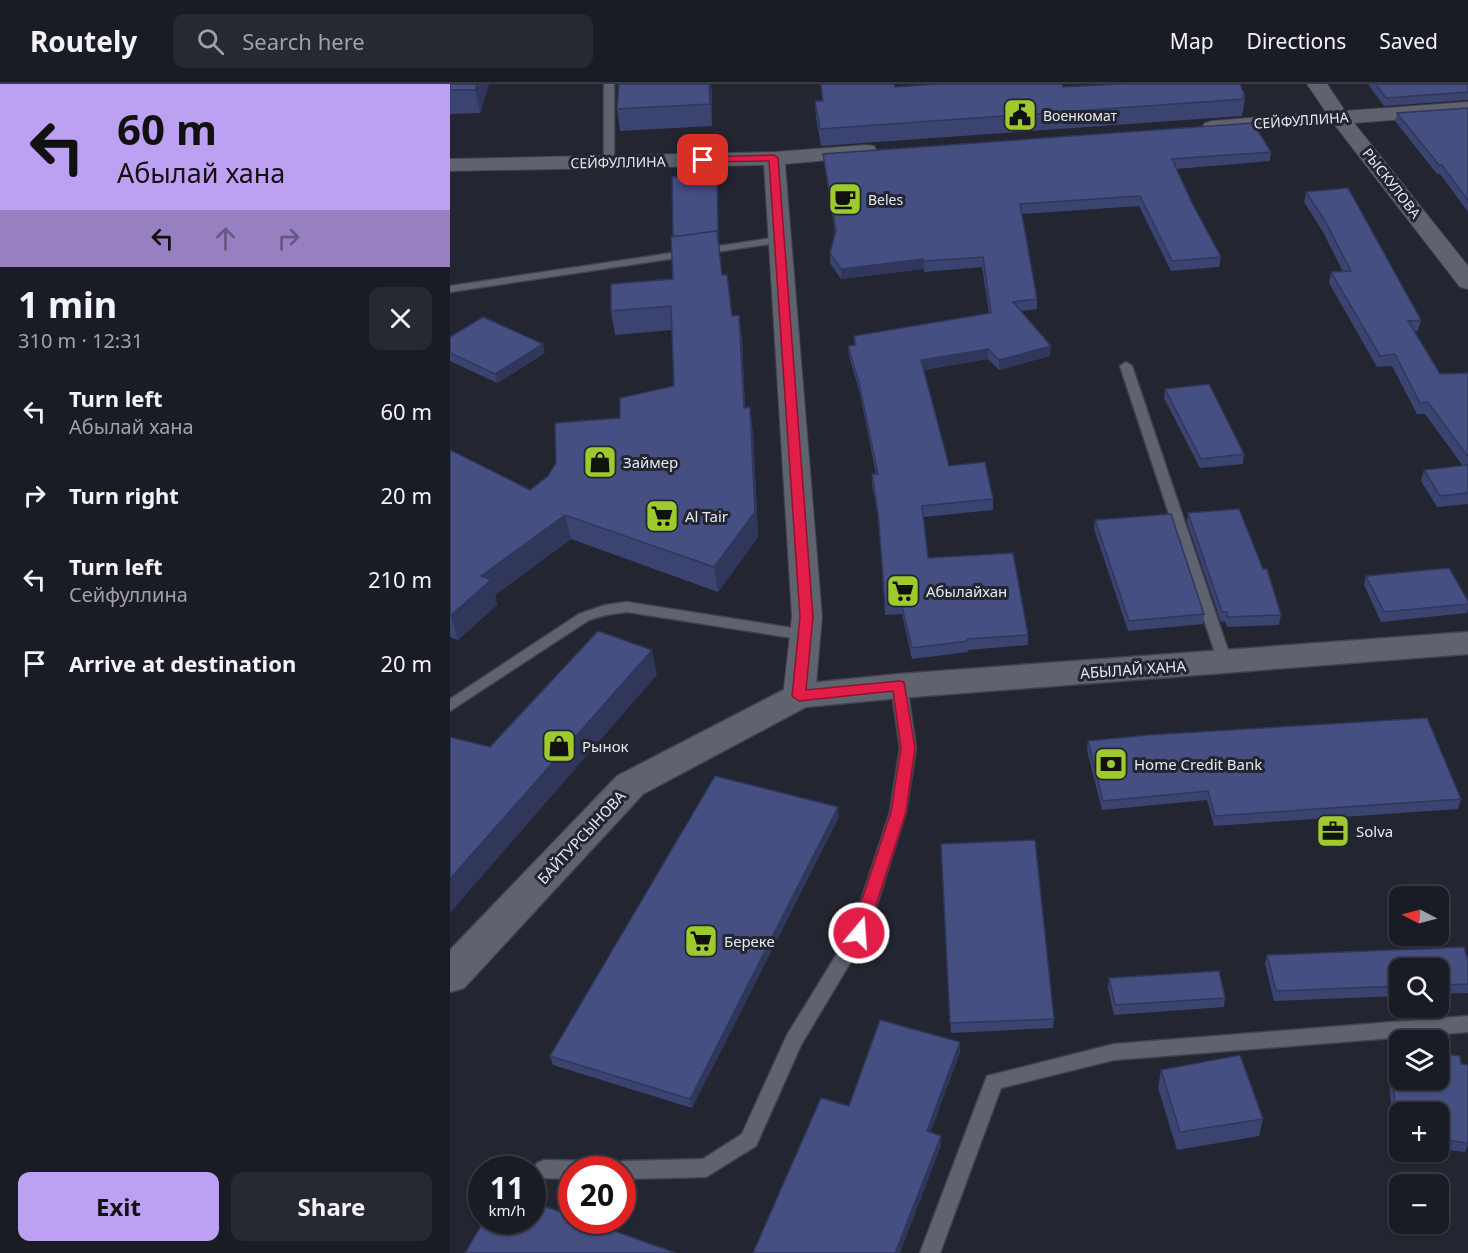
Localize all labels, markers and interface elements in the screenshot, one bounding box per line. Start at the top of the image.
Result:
search box [173,14,593,68]
text: Routely [30,22,137,60]
icon: search [194,25,227,58]
text: Search here [242,26,365,56]
text: Map [1170,27,1214,55]
text: Directions [1247,27,1346,55]
text: Saved [1379,27,1438,55]
public building icon: Военкомат [1002,97,1038,133]
text: 60 m [117,100,217,157]
place label: Военкомат [1043,106,1118,125]
street label: СЕЙФУЛЛИНА [1253,107,1349,133]
icon: left [18,108,96,186]
pin [677,134,728,185]
icon: arrive [686,143,719,176]
street label: РЫСКУЛОВА [1359,144,1425,222]
street label: СЕЙФУЛЛИНА [570,152,666,172]
text: Абылай хана [117,154,285,191]
cafe icon: Beles [827,181,863,217]
place label: Beles [868,190,904,209]
icon: left [146,222,179,255]
icon: ahead [209,222,242,255]
icon: right [272,222,305,255]
text: 1 min [18,280,117,329]
button: close [369,287,432,350]
text: 310 m · 12:31 [18,327,143,354]
text: Turn left [69,383,163,413]
icon: left [18,395,51,428]
text: 60 m [381,396,432,426]
text: Абылай хана [69,413,194,440]
shop icon: Займер [582,444,618,480]
place label: Займер [623,452,678,472]
icon: right [18,479,51,512]
text: Turn right [69,480,179,510]
text: 20 m [381,480,432,510]
supermarket icon: Al Tair [644,498,680,534]
place label: Al Tair [685,506,728,526]
text: Turn left [69,551,163,581]
icon: left [18,563,51,596]
text: 210 m [368,564,432,594]
supermarket icon: Абылайхан [885,573,921,609]
text: Сейфуллина [69,581,188,608]
place label: Абылайхан [926,581,1007,601]
icon: arrive [18,647,51,680]
text: Arrive at destination [69,648,296,678]
text: 20 m [381,648,432,678]
street label: АБЫЛАЙ ХАНА [1079,655,1187,683]
shop icon: Рынок [541,728,577,764]
place label: Рынок [582,736,629,756]
bank icon: Home Credit Bank [1093,746,1129,782]
place label: Home Credit Bank [1134,754,1262,774]
street label: БАЙТУРСЫНОВА [532,786,630,888]
office icon: Solva [1315,813,1351,849]
place label: Solva [1356,821,1393,841]
north arrow [1389,886,1449,946]
map controls [1389,886,1449,1234]
position arrow [827,901,891,965]
supermarket icon: Береке [683,923,719,959]
place label: Береке [724,931,775,951]
button: search [1389,958,1449,1018]
button: layers [1389,1030,1449,1090]
button: + [1389,1102,1449,1162]
speed limit sign: 20 [558,1156,636,1234]
text: 11 [490,1167,524,1208]
button: Exit [18,1172,219,1241]
button: Share [231,1172,432,1241]
button: − [1389,1174,1449,1234]
text: km/h [489,1200,525,1220]

